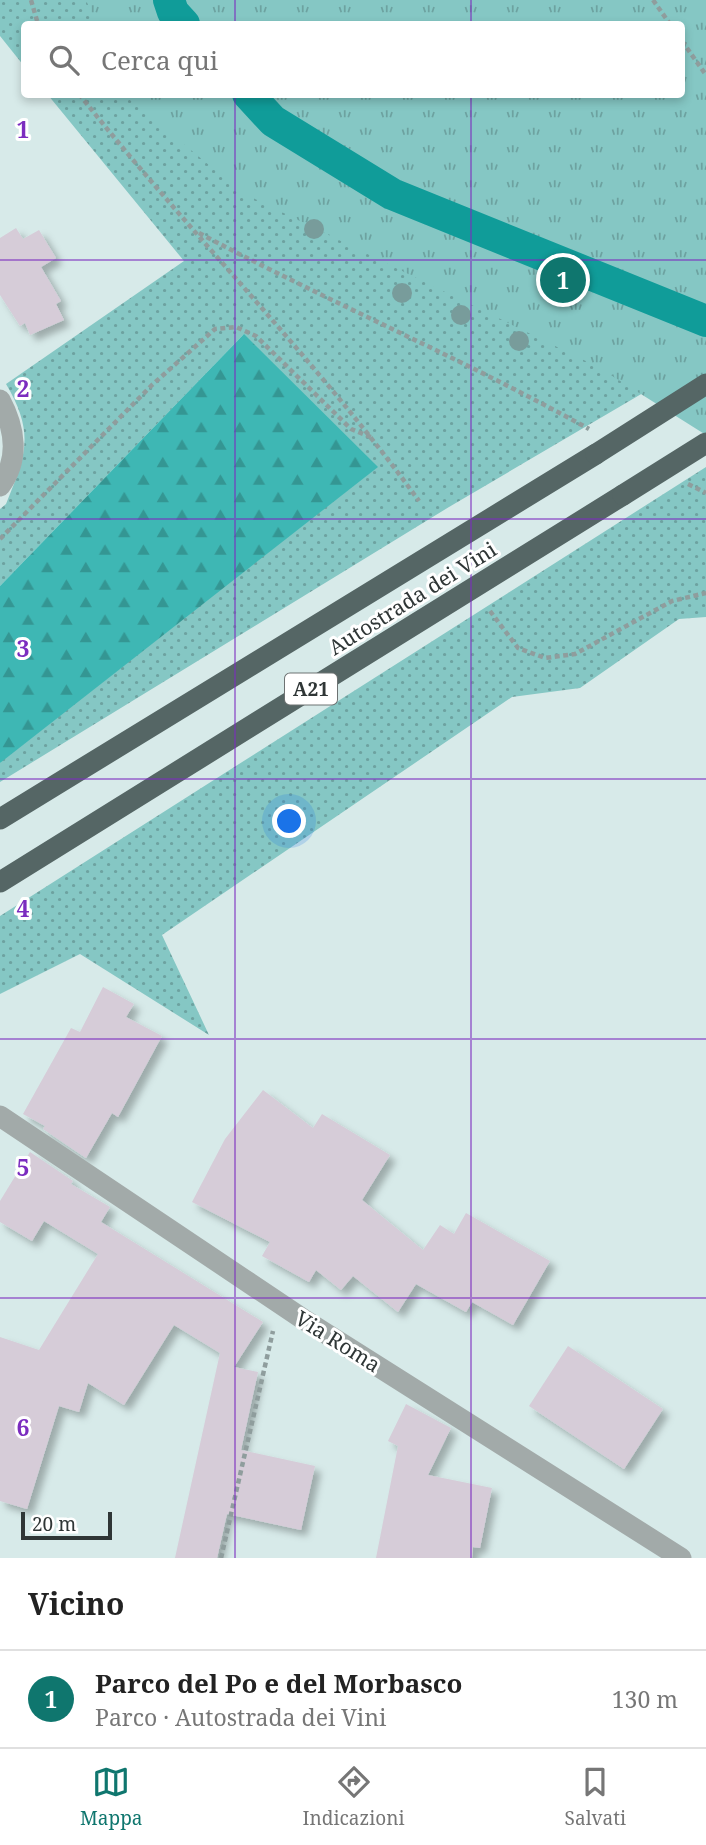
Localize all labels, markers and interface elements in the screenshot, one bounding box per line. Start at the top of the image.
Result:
search box [21,21,685,98]
icon: search [45,41,83,79]
text: Cerca qui [101,42,218,78]
text: 1 [17,113,30,145]
pin: 1 [540,254,586,306]
text: 2 [17,372,30,404]
street label: Autostrada dei Vini [323,535,502,661]
text: 3 [17,632,30,664]
road number: A21 [285,674,337,704]
your location [272,804,306,838]
text: 4 [17,892,30,924]
text: 5 [17,1151,30,1183]
street label: Via Roma [290,1304,386,1378]
text: 6 [17,1411,30,1443]
scale bar [21,1509,112,1541]
text: 20 m [32,1511,76,1537]
text: Vicino [28,1583,124,1624]
text: Parco del Po e del Morbasco [95,1665,462,1701]
text: 1 [45,1683,58,1715]
text: 130 m [612,1683,678,1715]
text: Parco · Autostrada dei Vini [95,1701,386,1733]
tab: Mappa [80,1763,143,1831]
tab: Indicazioni [303,1763,405,1831]
tab: Salvati [565,1763,626,1831]

